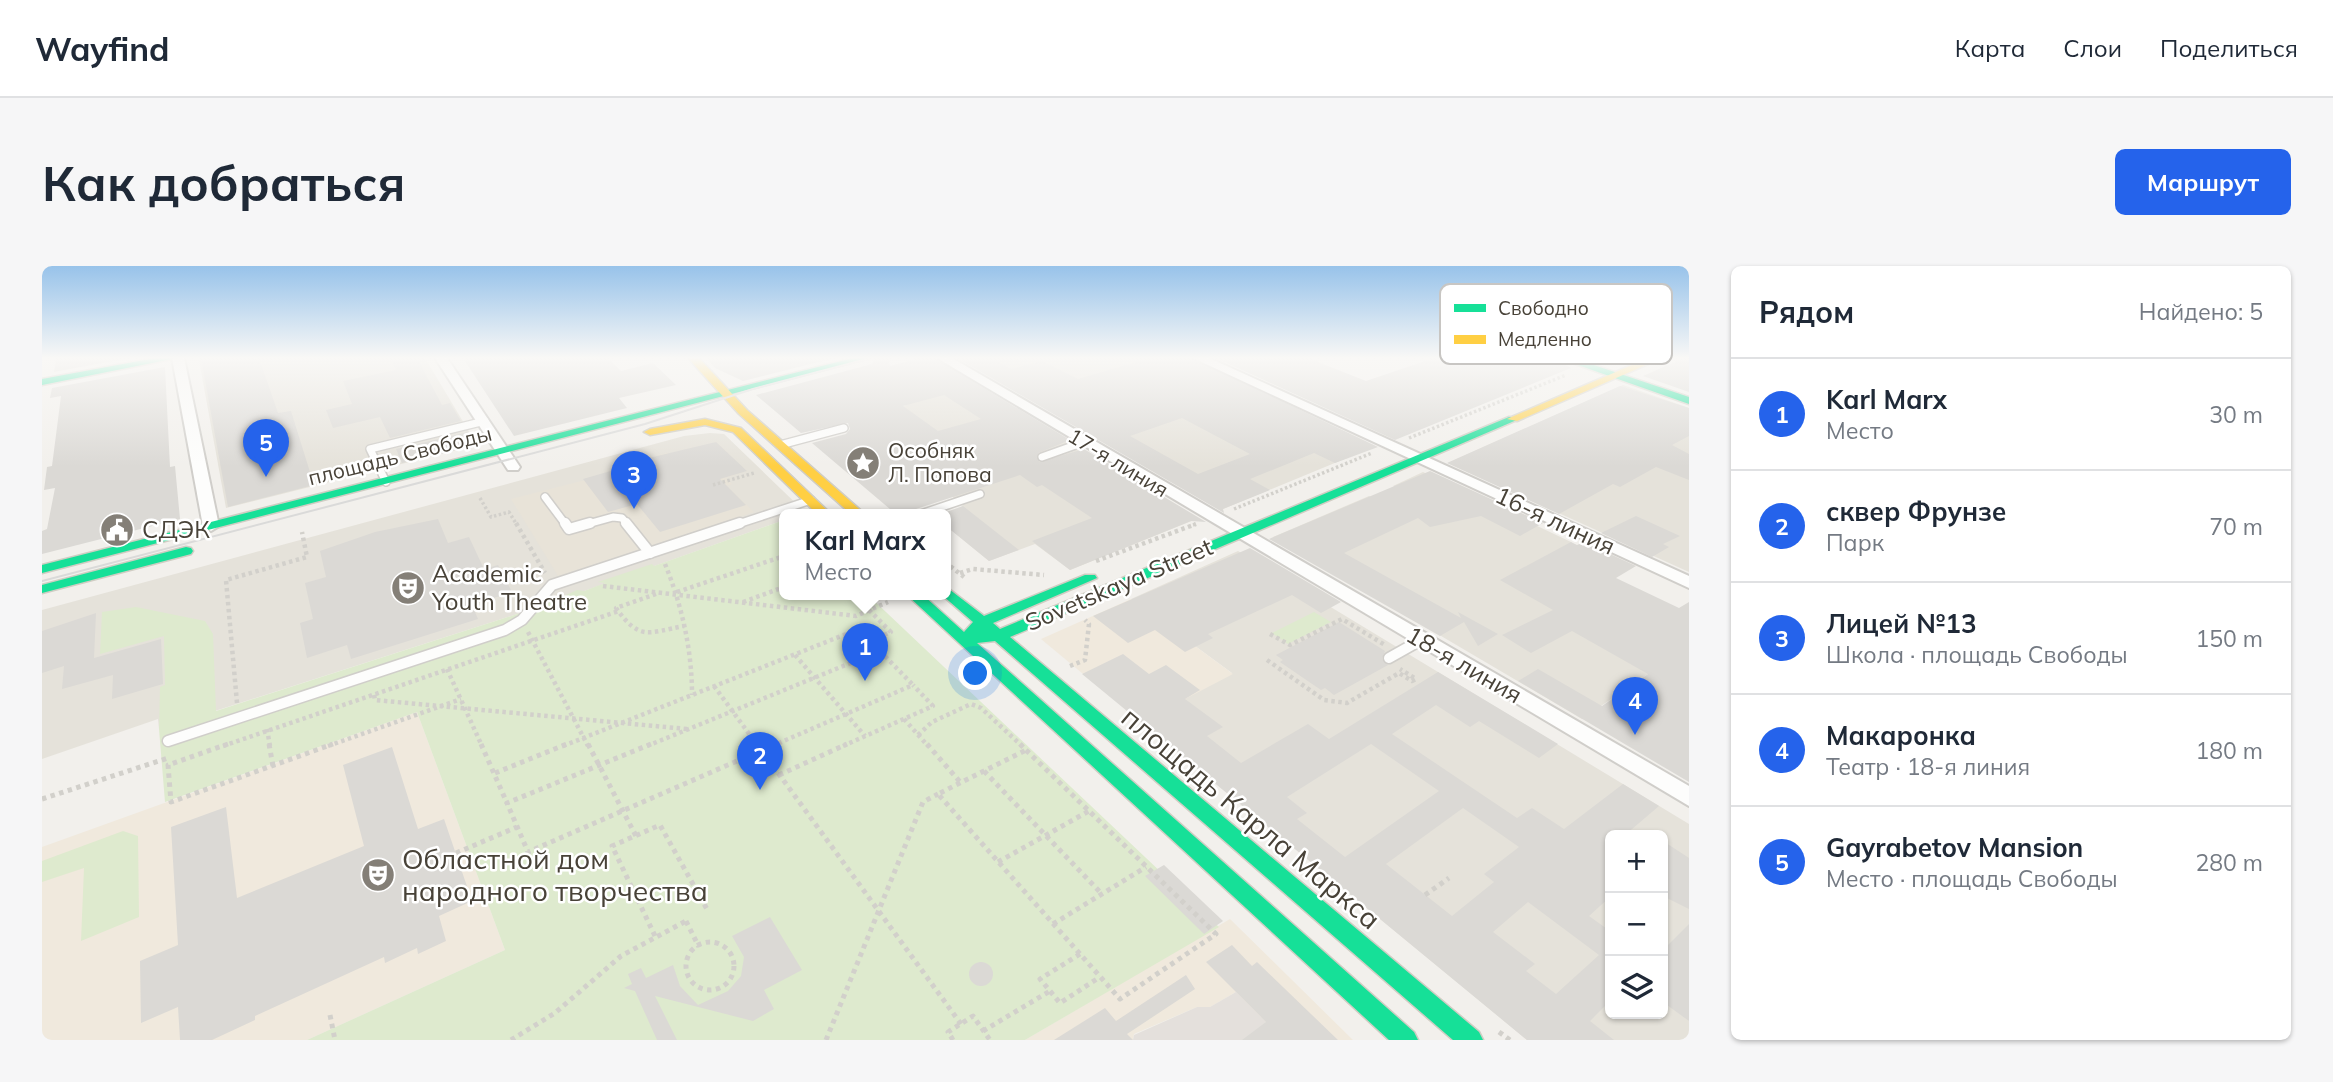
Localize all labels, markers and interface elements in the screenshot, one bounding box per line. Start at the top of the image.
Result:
text: Wayfind [35,28,170,69]
text: Карта [1955,33,2025,63]
text: Слои [2063,33,2122,63]
text: Поделиться [2160,33,2298,63]
button: Маршрут [2115,149,2291,215]
text: Как добраться [42,152,405,213]
legend [1440,284,1672,364]
text: Рядом [1759,293,1854,331]
text: Свободно [1498,296,1589,320]
text: Найдено: 5 [2139,297,2263,326]
text: Медленно [1498,327,1592,351]
text: Karl Marx [1826,383,1947,416]
text: 1 [1775,400,1789,429]
text: 30 m [2209,400,2263,429]
text: Место [1826,416,1894,445]
pin: 5 [243,419,289,477]
street label: площадь Свободы [305,420,494,490]
street label: 17-я линия [1064,422,1173,502]
place label: Особняк Л. Попова [888,437,992,487]
place icon: Особняк Л. Попова [844,444,882,482]
pin: 3 [611,451,657,509]
street label: 16-я линия [1491,479,1620,561]
text: сквер Фрунзе [1826,495,2006,528]
popup [779,509,951,600]
public building icon: СДЭК [98,511,136,549]
text: 2 [1775,512,1789,541]
text: 70 m [2209,512,2263,541]
place label: СДЭК [142,514,210,544]
text: Karl Marx [805,524,925,557]
text: Парк [1826,528,1884,557]
street label: Sovetskaya Street [1020,531,1217,637]
text: Место [805,557,872,586]
place label: Academic Youth Theatre [431,558,587,616]
theatre icon: Academic Youth Theatre [389,569,427,607]
text: Лицей №13 [1826,607,1977,640]
street label: 18-я линия [1401,619,1528,709]
pin: 1 [842,623,888,681]
text: 3 [1775,624,1789,653]
text: 150 m [2195,624,2263,653]
text: Школа · площадь Свободы [1826,640,2128,669]
your location [958,656,992,690]
pin: 4 [1612,677,1658,735]
street label: площадь Карла Маркса [1115,699,1388,936]
text: Макаронка [1826,719,1976,752]
pin: 2 [737,732,783,790]
text: 4 [1775,736,1789,765]
text: 180 m [2195,736,2263,765]
text: Театр · 18-я линия [1826,752,2030,781]
map controls [1605,830,1668,1019]
button: + [1605,830,1668,893]
text: Gayrabetov Mansion [1826,831,2083,864]
place label: Областной дом народного творчества [402,841,708,908]
text: 5 [1775,848,1789,877]
text: 280 m [2195,848,2263,877]
theatre icon: Областной дом народного творчества [359,856,397,894]
text: Место · площадь Свободы [1826,864,2118,893]
button: − [1605,893,1668,956]
button: layers [1605,956,1668,1019]

